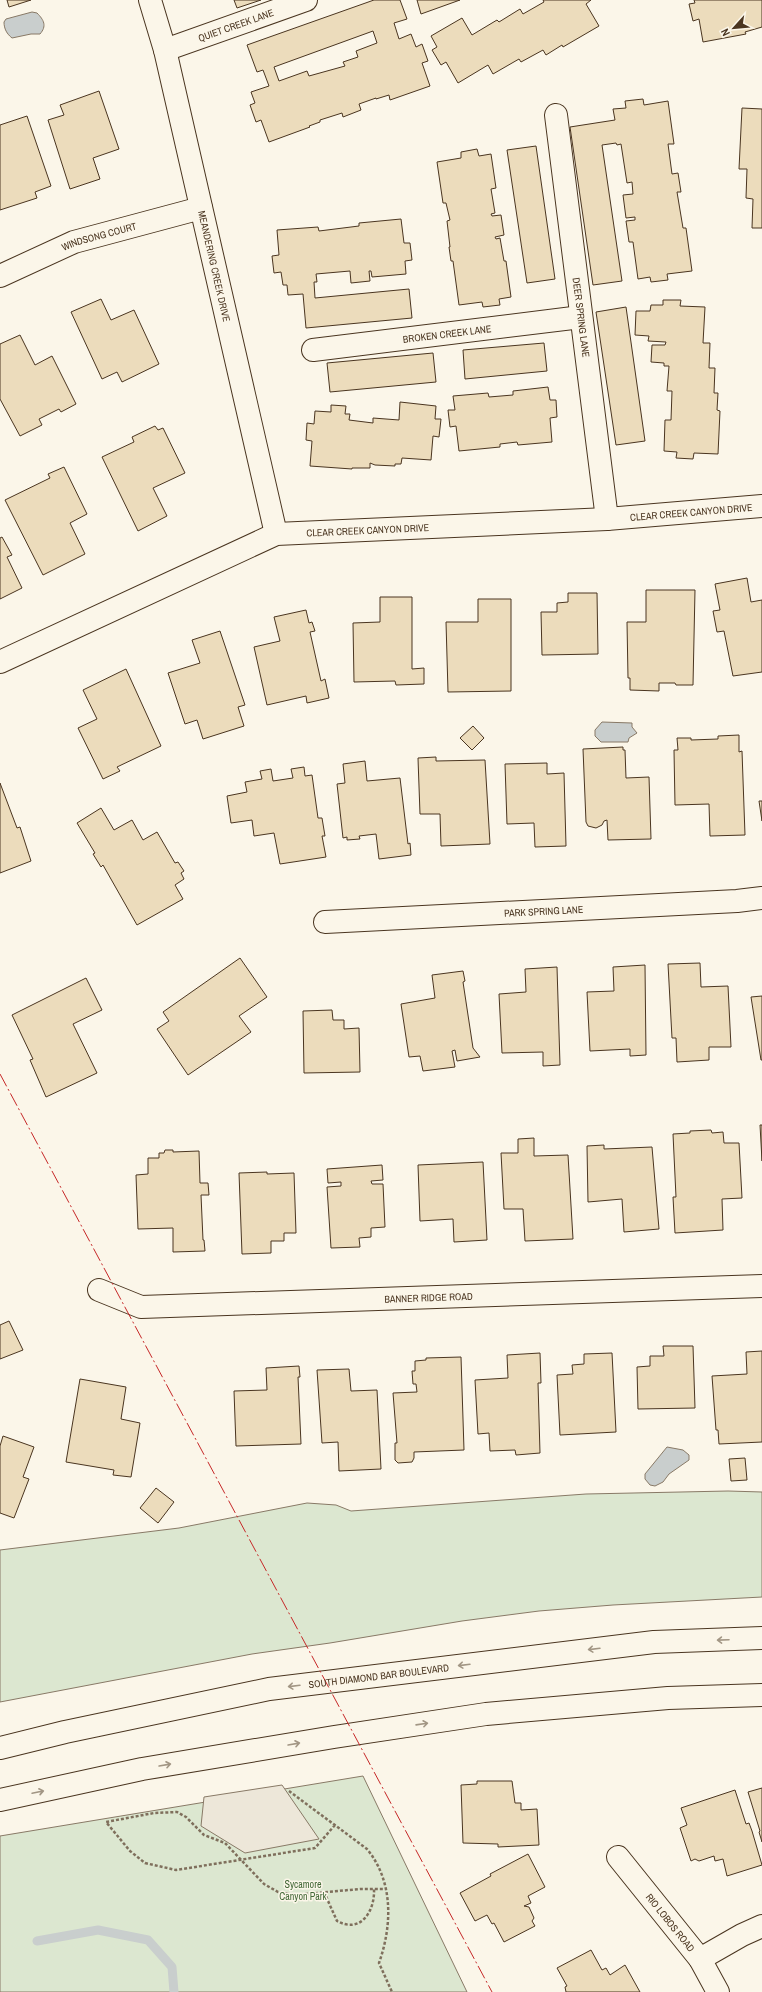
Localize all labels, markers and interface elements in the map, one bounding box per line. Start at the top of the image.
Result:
street label: QUIET CREEK LANE [196,6,275,45]
north arrow [714,8,754,48]
text: N [717,26,733,39]
street label: MEANDERING CREEK DRIVE [195,209,233,323]
street label: WINDSONG COURT [60,220,138,254]
street label: DEER SPRING LANE [570,277,593,358]
street label: BROKEN CREEK LANE [402,322,492,346]
street label: CLEAR CREEK CANYON DRIVE [629,501,753,524]
street label: CLEAR CREEK CANYON DRIVE [306,521,429,540]
street label: PARK SPRING LANE [504,903,584,920]
street label: BANNER RIDGE ROAD [384,1290,473,1306]
one-way arrow [717,1636,730,1643]
one-way arrow [587,1646,600,1653]
street label: SOUTH DIAMOND BAR BOULEVARD [308,1661,450,1691]
one-way arrow [458,1661,471,1669]
one-way arrow [288,1682,301,1690]
one-way arrow [415,1720,428,1728]
one-way arrow [287,1739,300,1747]
one-way arrow [159,1761,172,1769]
one-way arrow [31,1787,44,1795]
park label: Sycamore Canyon Park [279,1878,328,1903]
street label: RIO LOBOS ROAD [643,1891,698,1955]

